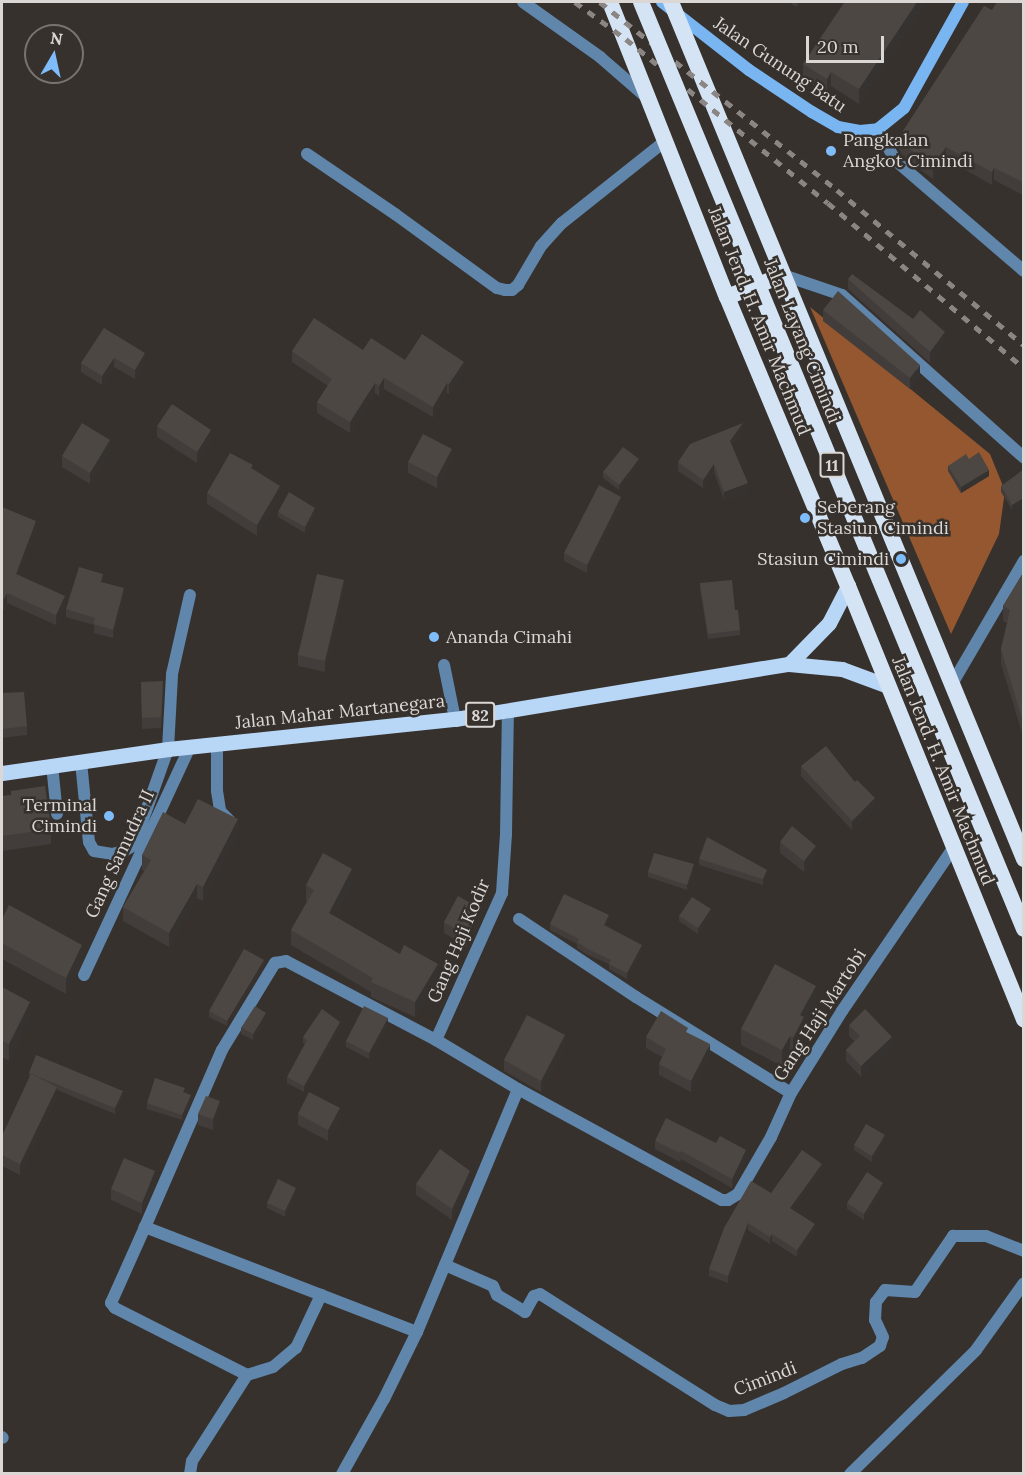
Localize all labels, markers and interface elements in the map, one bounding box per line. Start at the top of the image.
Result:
street label: Jalan Gunung Batu [710,13,850,117]
north arrow [24,24,84,84]
scale bar [809,24,887,62]
text: N [49,27,64,49]
text: 20 m [817,35,859,58]
place label: Pangkalan Angkot Cimindi [843,130,973,172]
marker: Pangkalan Angkot Cimindi [824,144,838,158]
street label: Jalan Jend. H. Amir Machmud [703,204,815,438]
street label: Jalan Layang Cimindi [759,256,845,426]
road number: 11 [818,452,846,478]
place label: Seberang Stasiun Cimindi [817,497,949,540]
marker: Seberang Stasiun Cimindi [798,511,812,525]
place label: Stasiun Cimindi [757,548,889,570]
marker: Stasiun Cimindi [894,552,908,566]
place label: Ananda Cimahi [446,626,572,648]
marker: Ananda Cimahi [427,630,441,644]
street label: Jalan Jend. H. Amir Machmud [887,654,999,888]
street label: Jalan Mahar Martanegara [234,690,446,734]
road number: 82 [465,702,495,728]
street label: Gang Samudra II [81,786,159,922]
place label: Terminal Cimindi [23,795,97,838]
marker: Terminal Cimindi [102,809,116,823]
street label: Gang Haji Kodir [423,876,495,1006]
street label: Gang Haji Martobi [769,945,871,1085]
street label: Cimindi [731,1357,799,1401]

